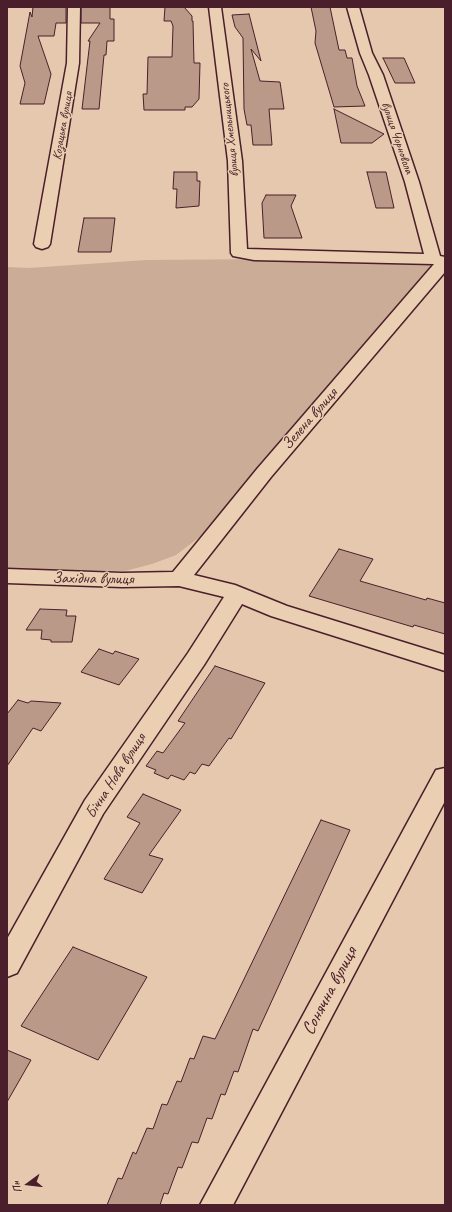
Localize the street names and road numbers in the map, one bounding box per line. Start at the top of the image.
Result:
street label: вулиця Хмельницького [217,82,243,178]
street label: Козацька вулиця [49,91,77,161]
street label: вулиця Чорновола [377,100,417,176]
street label: Зелена вулиця [278,384,342,454]
street label: Західна вулиця [52,569,134,589]
street label: Бічна Нова вулиця [81,730,151,822]
street label: Сонячна вулиця [297,943,363,1039]

